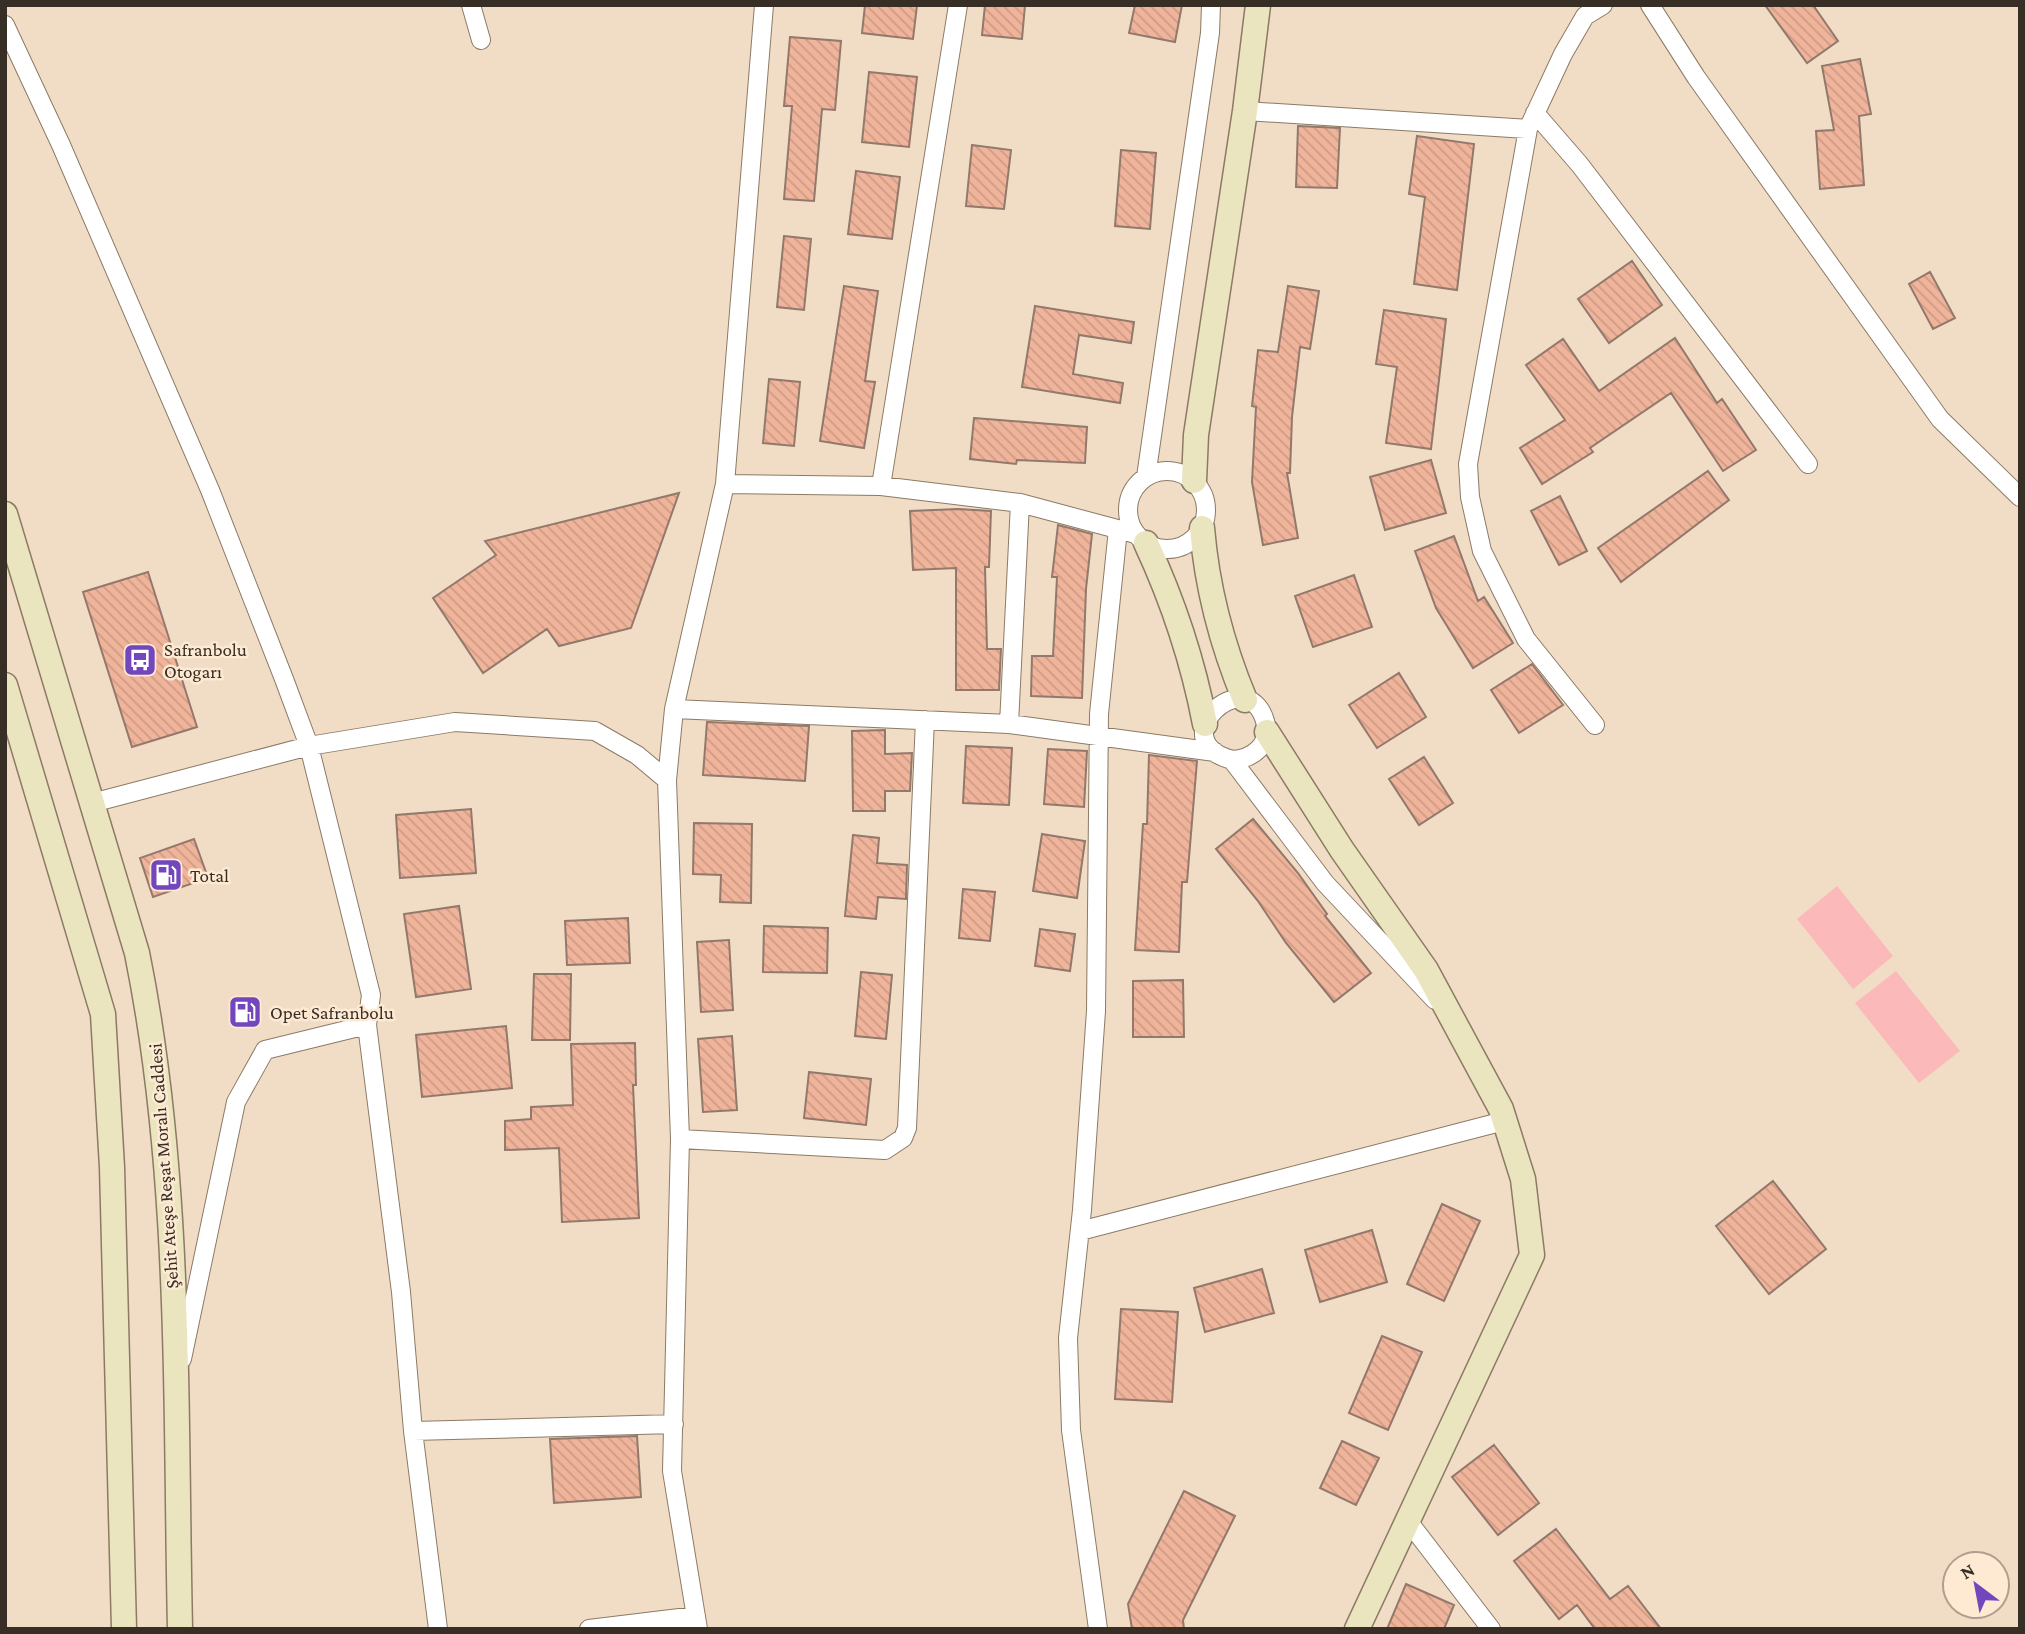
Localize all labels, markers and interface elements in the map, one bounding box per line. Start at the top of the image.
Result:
place label: Safranbolu Otogarı [164,639,247,682]
bus stop icon: Safranbolu Otogarı [121,641,159,679]
fuel station icon: Total [147,856,185,894]
place label: Total [190,865,229,886]
fuel station icon: Opet Safranbolu [226,993,264,1031]
place label: Opet Safranbolu [270,1002,394,1023]
street label: Şehit Ateşe Reşat Moralı Caddesi [144,1042,183,1289]
north arrow [1941,1550,2011,1620]
text: N [1956,1559,1978,1583]

